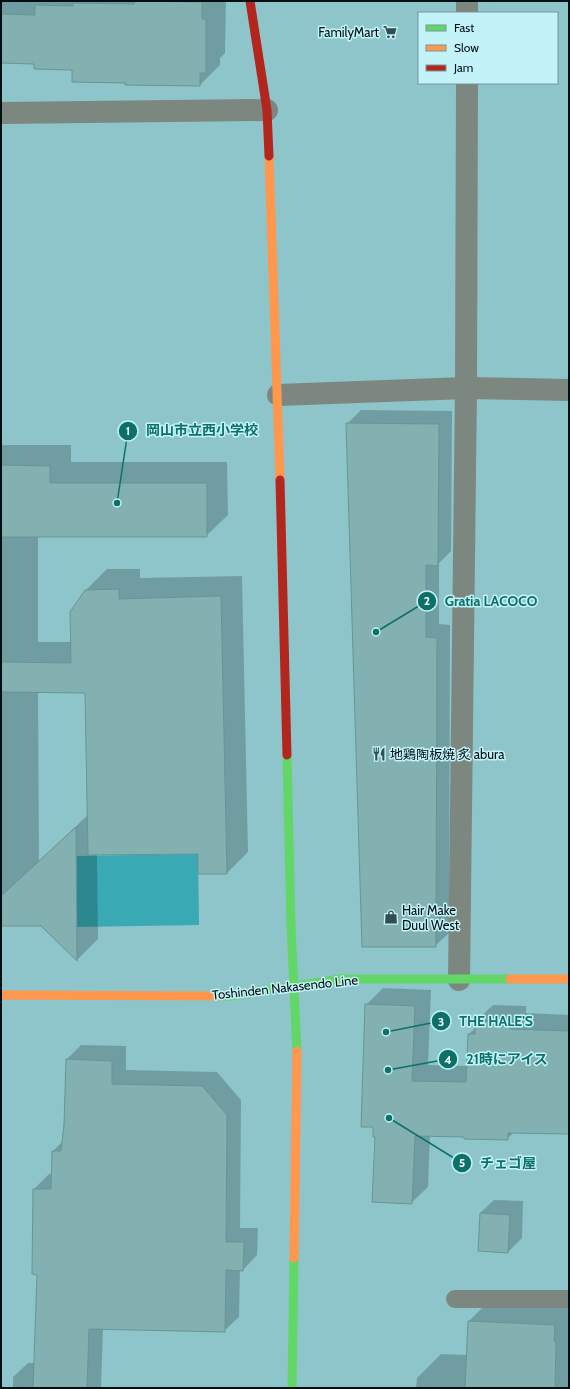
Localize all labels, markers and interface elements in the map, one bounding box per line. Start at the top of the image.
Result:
legend [418,12,558,84]
text: Fast [454,20,474,35]
place label: FamilyMart [318,24,380,40]
supermarket icon: FamilyMart [382,24,398,40]
text: Slow [454,40,479,55]
text: Jam [453,60,473,75]
callout: 岡山市立西小学校 [118,418,266,444]
text: 岡山市立西小学校 [146,421,258,439]
text: 1 [126,423,130,438]
callout: Gratia LACOCO [417,588,545,614]
text: Gratia LACOCO [445,592,538,610]
text: 2 [424,593,430,608]
restaurant icon: 地鶏陶板焼 炙 abura [371,746,387,762]
place label: 地鶏陶板焼 炙 abura [390,746,505,762]
place label: Hair Make Duul West [402,902,460,933]
shop icon: Hair Make Duul West [383,909,399,925]
street label: Toshinden Nakasendo Line [211,971,359,1003]
callout: THE HALE'S [431,1008,541,1034]
text: THE HALE'S [459,1012,533,1030]
text: 3 [438,1014,444,1029]
callout: 21時にアイス [438,1046,556,1072]
text: 21時にアイス [466,1050,548,1068]
text: 4 [444,1052,452,1067]
callout: チェゴ屋 [452,1150,544,1176]
text: チェゴ屋 [480,1154,536,1172]
text: 5 [459,1155,465,1170]

